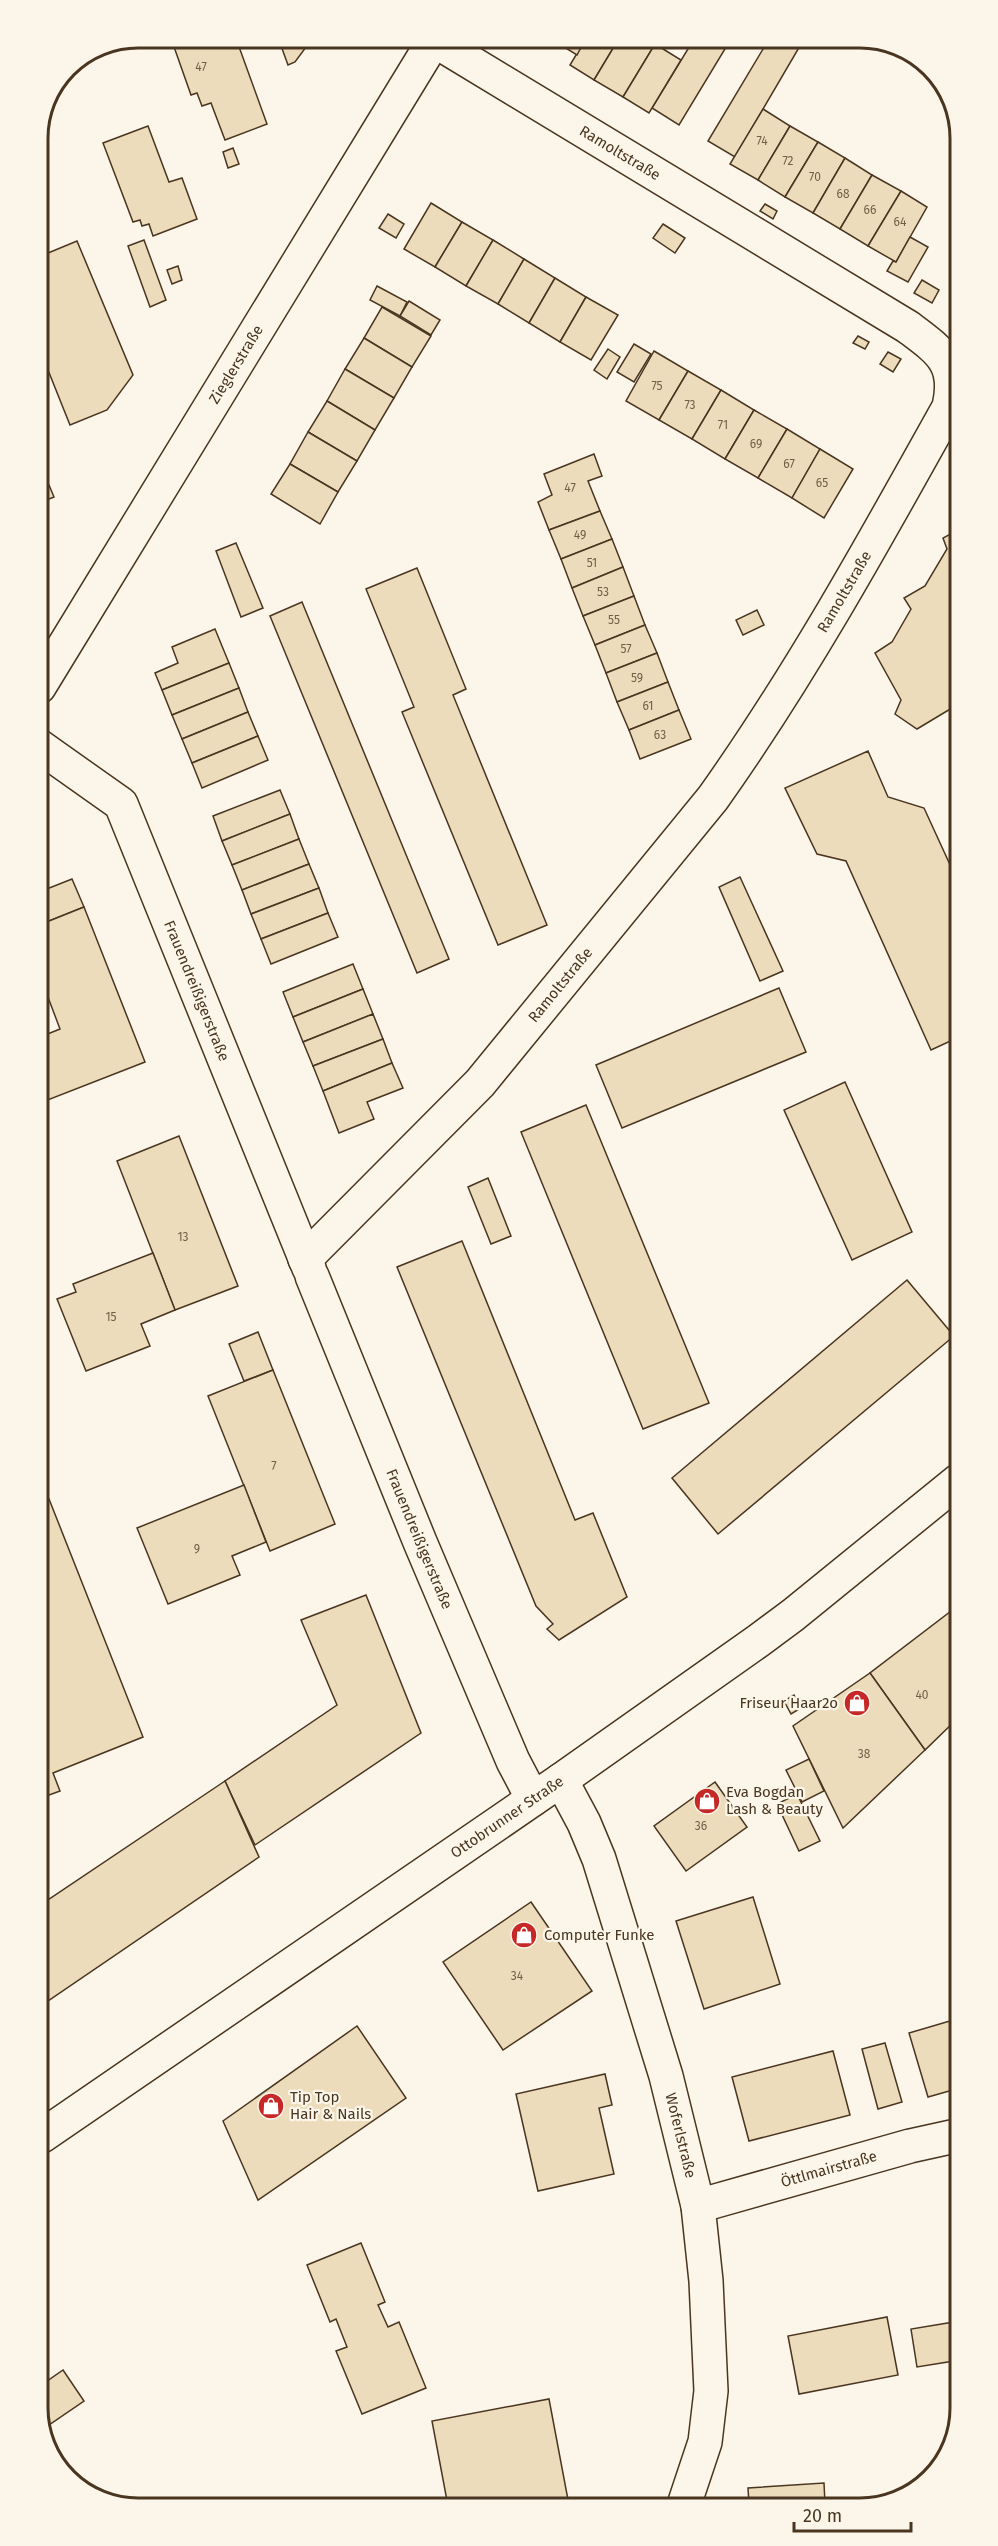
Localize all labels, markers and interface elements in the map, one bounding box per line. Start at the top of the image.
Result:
house number: 47 [195,60,207,74]
street label: Ramoltstraße [576,122,664,184]
house number: 74 [756,134,768,148]
house number: 72 [782,154,794,168]
house number: 70 [809,170,821,184]
house number: 68 [836,187,850,201]
house number: 66 [864,203,876,217]
house number: 64 [894,215,907,229]
street label: Zieglerstraße [205,322,267,407]
house number: 75 [651,379,663,393]
house number: 73 [684,398,696,412]
house number: 71 [718,418,728,432]
house number: 69 [750,437,762,451]
house number: 67 [783,457,795,471]
house number: 65 [816,476,828,490]
house number: 47 [564,481,576,495]
house number: 49 [574,528,586,542]
street label: Ramoltstraße [813,548,875,636]
house number: 51 [587,556,597,570]
house number: 53 [597,585,609,599]
house number: 55 [608,613,620,627]
house number: 57 [620,642,632,656]
house number: 59 [631,671,643,685]
house number: 61 [642,699,654,713]
house number: 63 [654,728,666,742]
street label: Frauendreißigerstraße [160,918,233,1064]
street label: Ramoltstraße [524,944,596,1026]
house number: 13 [177,1230,189,1244]
house number: 15 [105,1310,117,1324]
house number: 7 [271,1459,277,1473]
street label: Frauendreißigerstraße [382,1466,456,1612]
house number: 9 [194,1542,200,1556]
shop icon: Friseur Haar2o [842,1688,872,1718]
house number: 40 [915,1688,929,1702]
place label: Friseur Haar2o [739,1694,838,1712]
house number: 38 [858,1747,871,1761]
street label: Ottobrunner Straße [447,1772,567,1862]
place label: Eva Bogdan Lash & Beauty [726,1783,823,1818]
shop icon: Eva Bogdan Lash & Beauty [692,1786,722,1816]
house number: 36 [695,1819,707,1833]
shop icon: Computer Funke [509,1920,539,1950]
place label: Computer Funke [544,1926,655,1944]
house number: 34 [511,1969,524,1983]
place label: Tip Top Hair & Nails [290,2088,371,2123]
shop icon: Tip Top Hair & Nails [256,2091,286,2121]
street label: Woferlstraße [661,2091,700,2180]
street label: Öttlmairstraße [779,2147,879,2191]
scale bar [794,2495,911,2533]
text: 20 m [803,2505,842,2527]

